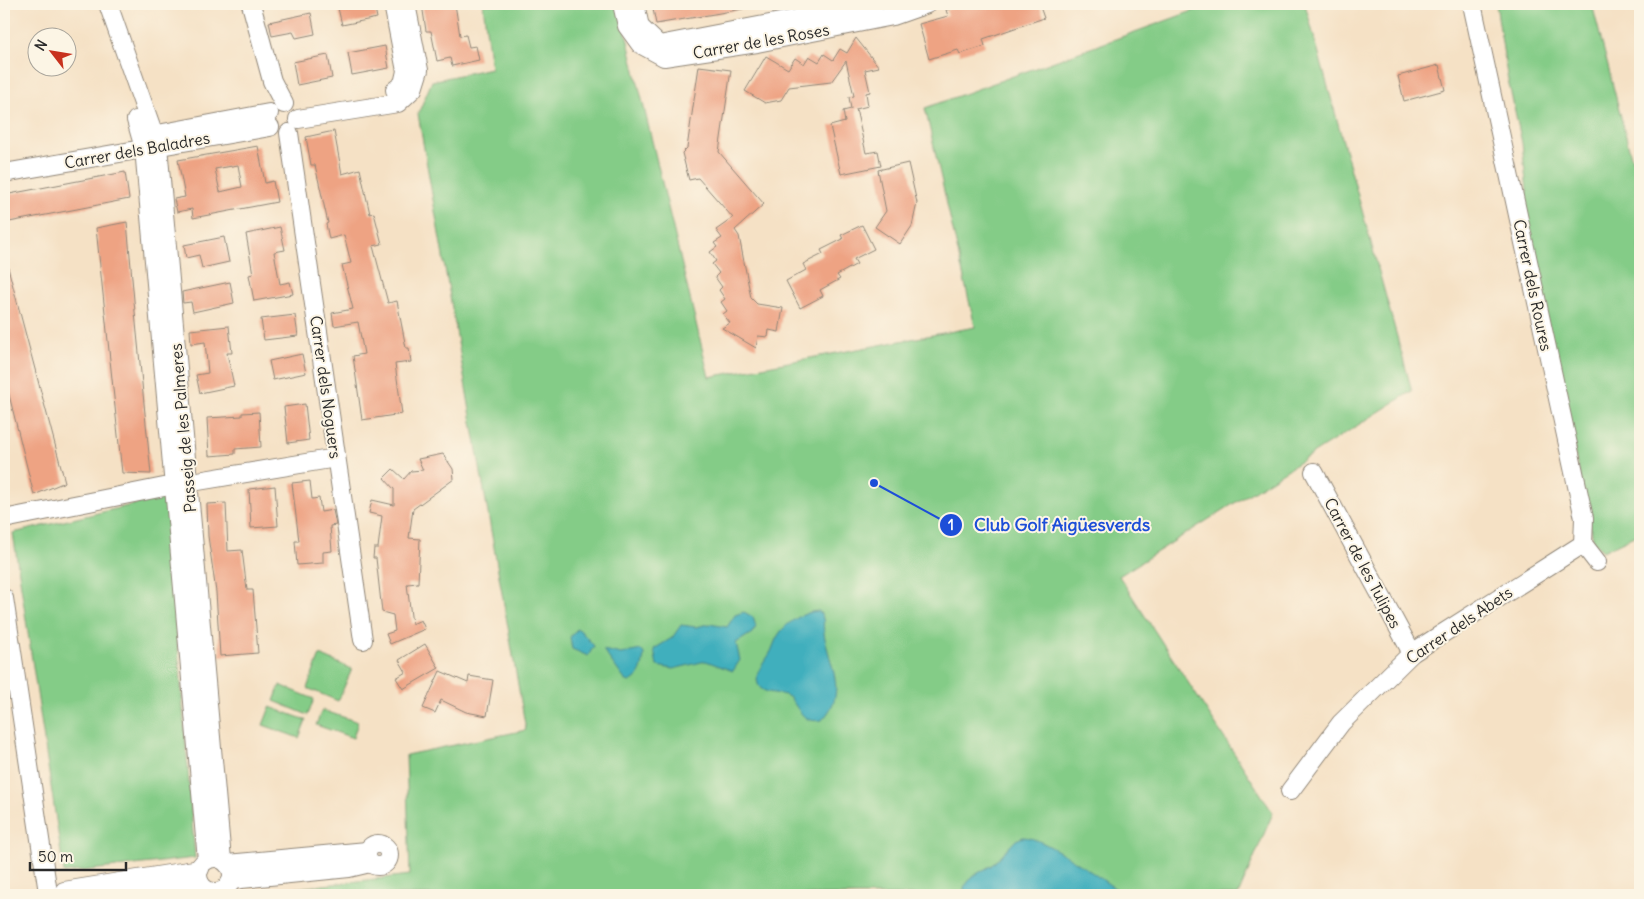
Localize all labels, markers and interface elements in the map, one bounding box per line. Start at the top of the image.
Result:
street label: Carrer de les Roses [691,19,831,63]
north arrow [28,28,78,78]
text: N [31,37,51,54]
street label: Carrer dels Baladres [63,127,211,173]
street label: Carrer dels Roures [1509,217,1557,353]
street label: Carrer dels Noguers [306,314,346,460]
street label: Passeig de les Palmeres [166,343,200,513]
street label: Carrer de les Tulipes [1320,494,1406,632]
callout: Club Golf Aigüesverds [939,508,1160,541]
text: Club Golf Aigüesverds [974,513,1150,536]
text: 1 [948,515,954,534]
street label: Carrer dels Abets [1402,582,1516,668]
scale bar [30,839,126,871]
text: 50 m [38,847,73,866]

